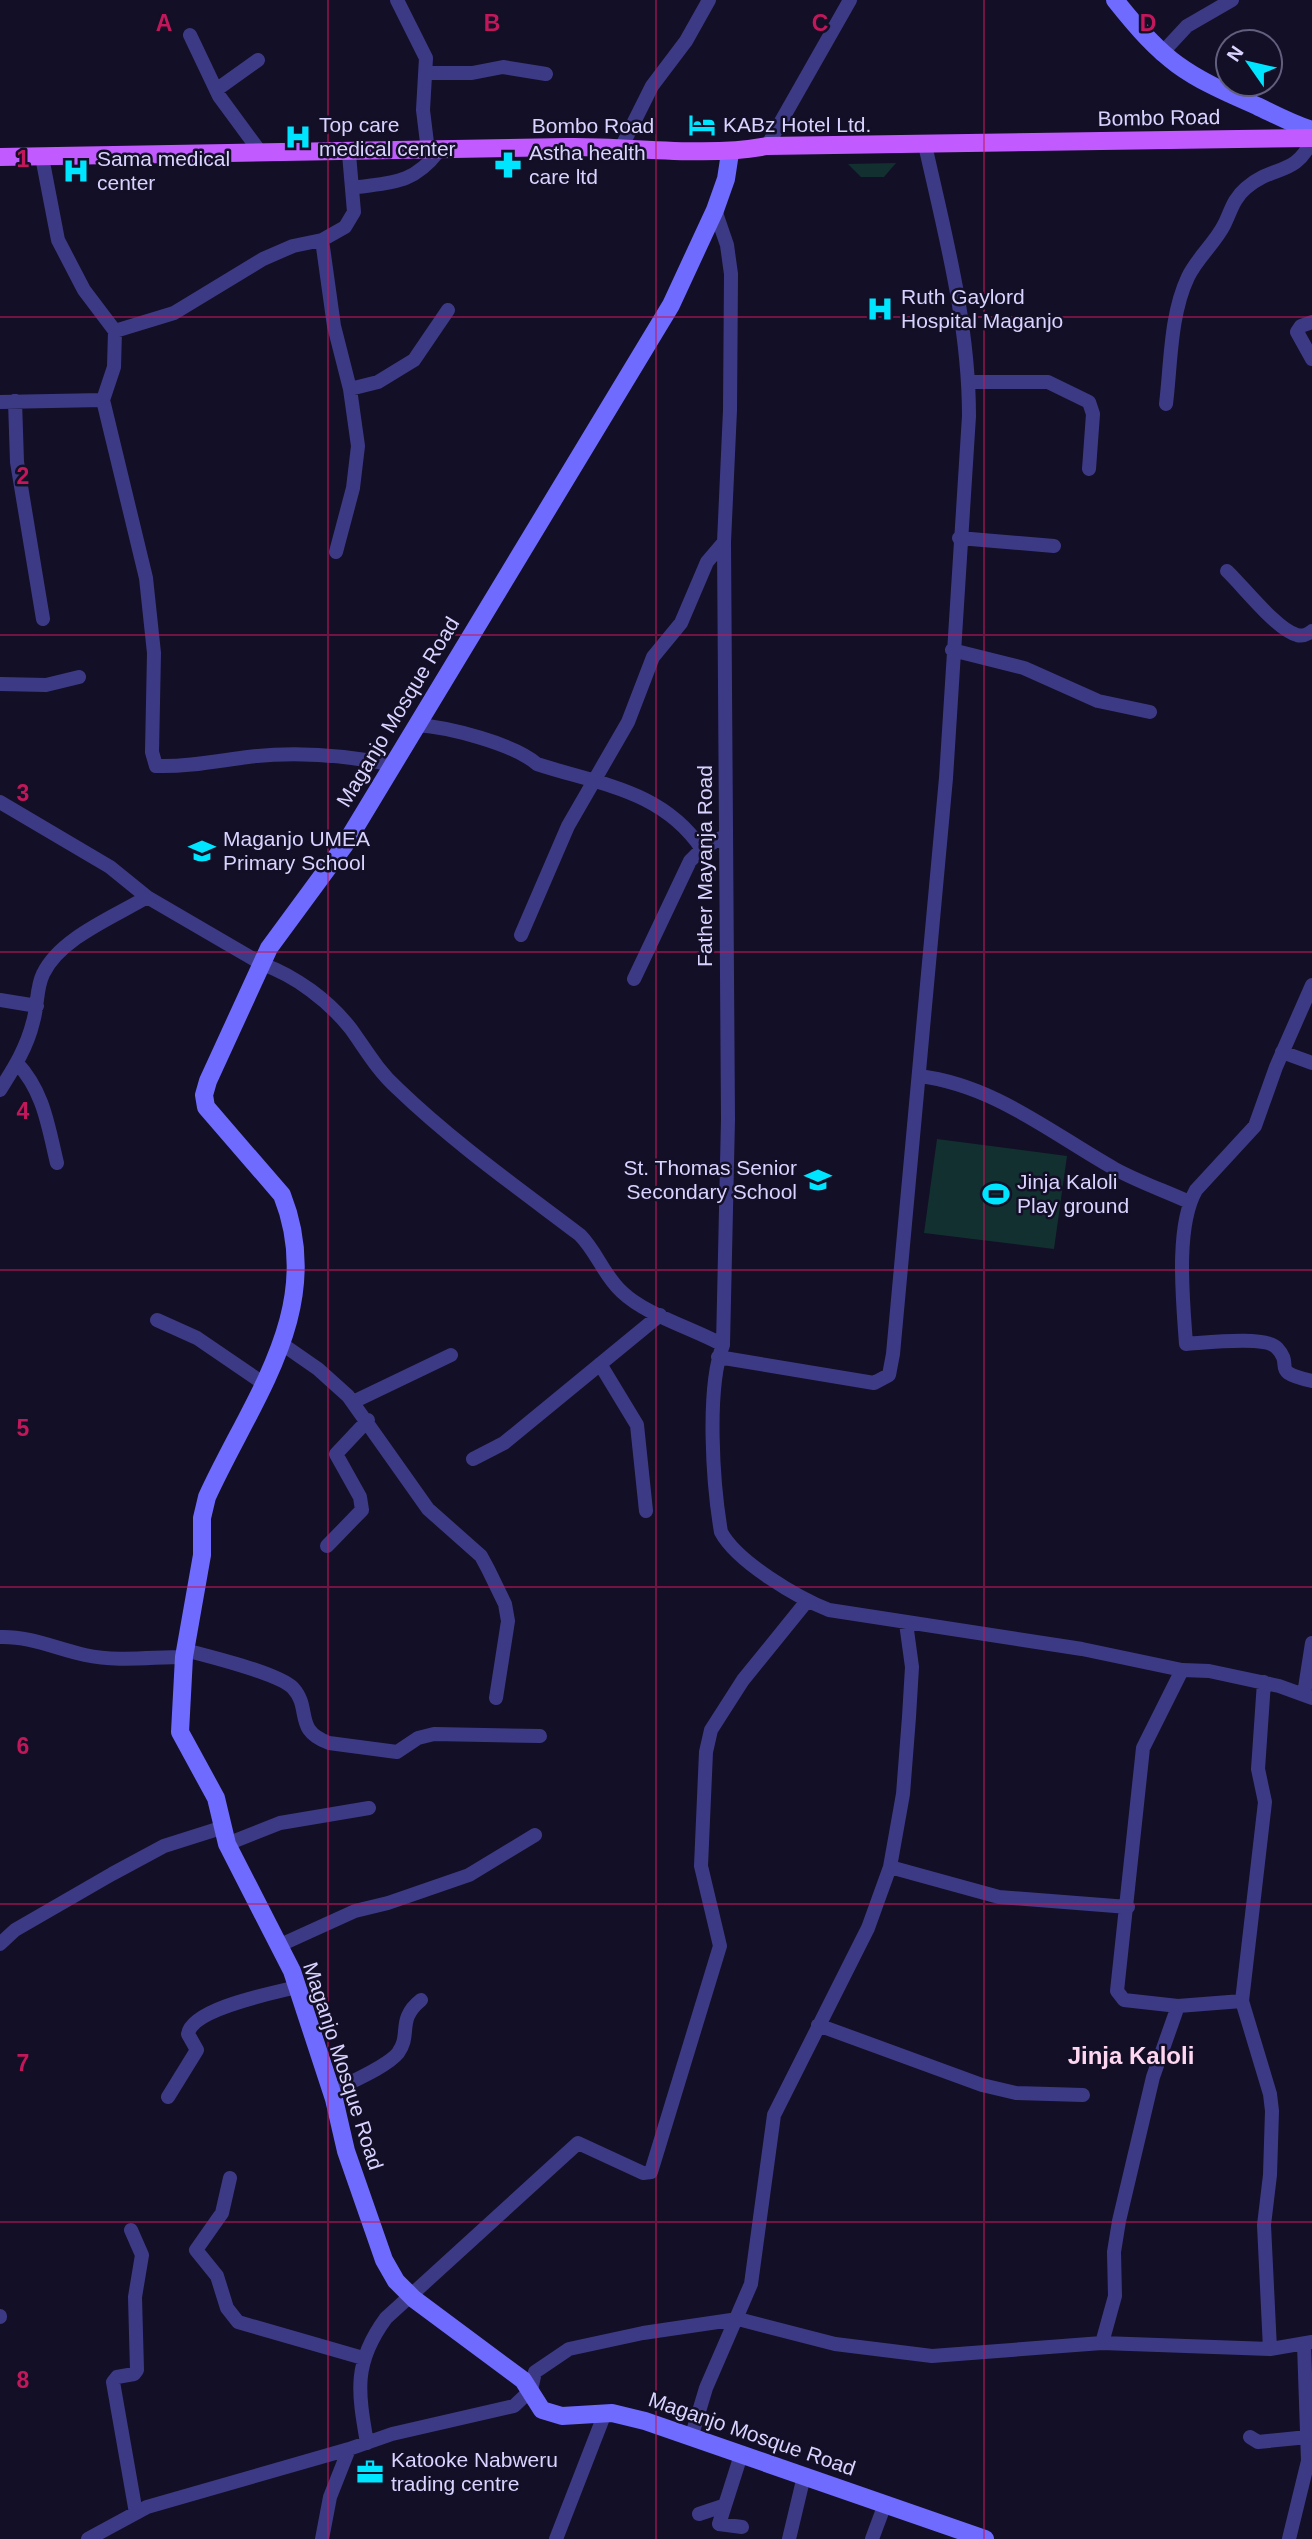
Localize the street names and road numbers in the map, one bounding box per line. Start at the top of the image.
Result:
street label: Bombo Road [1098,105,1220,130]
street label: Bombo Road [532,114,654,137]
street label: Maganjo Mosque Road [332,613,463,811]
street label: Father Mayanja Road [693,765,716,967]
street label: Maganjo Mosque Road [299,1959,388,2173]
street label: Maganjo Mosque Road [646,2387,859,2480]

